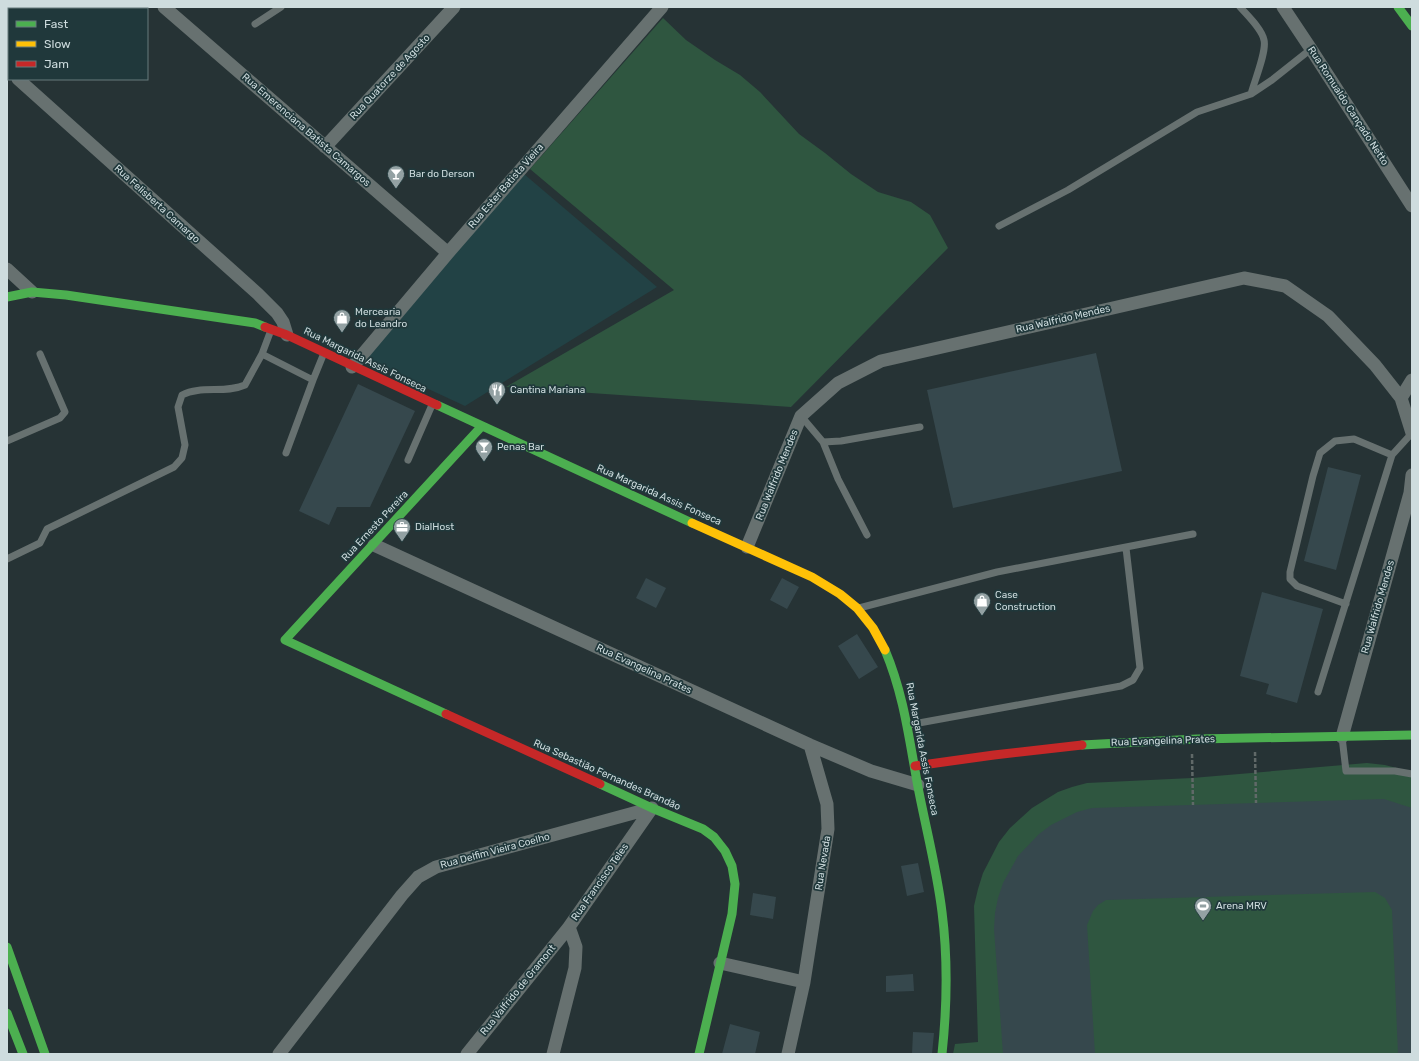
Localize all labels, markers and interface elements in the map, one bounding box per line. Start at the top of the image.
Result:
legend [8,8,148,80]
text: Fast [44,17,68,31]
street label: Rua Quatorze de Agosto [347,32,433,122]
text: Slow [44,37,71,51]
street label: Rua Romualdo Cançado Netto [1305,44,1391,168]
text: Jam [44,57,69,71]
street label: Rua Emerenciana Batista Camargos [239,71,373,189]
street label: Rua Ester Batista Vieira [466,141,546,231]
street label: Rua Felisberta Camargo [112,162,202,246]
bar icon: Bar do Derson [386,164,406,189]
place label: Bar do Derson [409,168,475,180]
street label: Rua Walfrido Mendes [1015,302,1111,336]
place label: Mercearia do Leandro [355,306,407,330]
shop icon: Mercearia do Leandro [332,308,352,333]
street label: Rua Margarida Assis Fonseca [302,325,428,395]
restaurant icon: Cantina Mariana [487,380,507,405]
place label: Cantina Mariana [510,384,585,396]
street label: Rua Walfrido Mendes [753,428,801,522]
bar icon: Penas Bar [474,437,494,462]
place label: Penas Bar [497,441,544,453]
street label: Rua Margarida Assis Fonseca [595,462,723,528]
street label: Rua Ernesto Pereira [339,488,411,564]
office icon: DialHost [392,517,412,542]
place label: DialHost [415,521,454,533]
street label: Rua Walfrido Mendes [1359,559,1397,655]
place label: Case Construction [995,589,1056,613]
shop icon: Case Construction [972,591,992,616]
street label: Rua Evangelina Prates [594,642,694,696]
street label: Rua Margarida Assis Fonseca [903,681,941,817]
street label: Rua Evangelina Prates [1111,733,1215,749]
street label: Rua Sebastião Fernandes Brandão [531,737,683,813]
street label: Rua Delfim Vieira Coelho [439,831,551,871]
street label: Rua Nevada [813,835,833,891]
street label: Rua Francisco Teles [569,841,631,923]
sports icon: Arena MRV [1193,896,1213,921]
place label: Arena MRV [1216,900,1267,912]
street label: Rua Valfrido de Gramont [478,942,558,1038]

